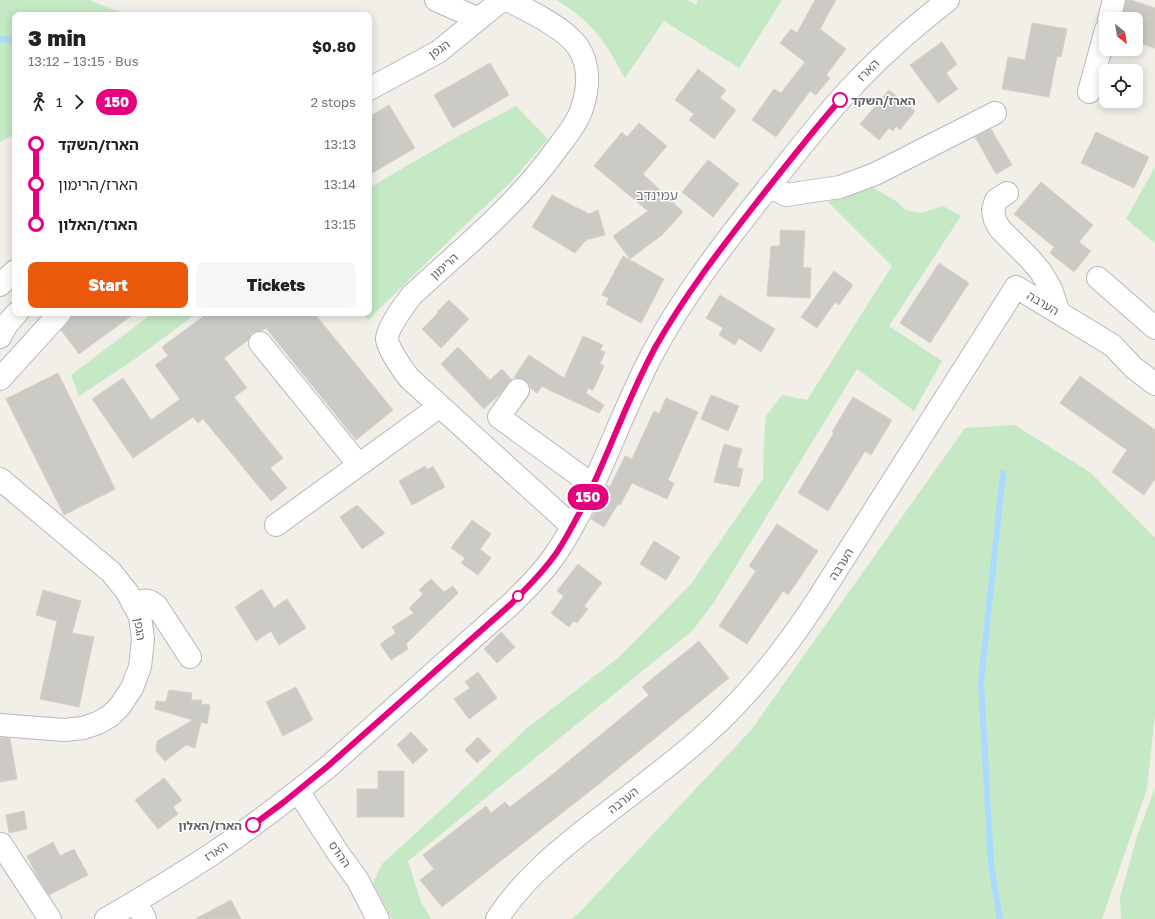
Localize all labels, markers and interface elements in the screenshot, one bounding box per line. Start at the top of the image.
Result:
north arrow [1099,12,1143,56]
map controls [1099,12,1143,108]
text: 3 min [28,24,86,51]
street label: הגפן [425,36,453,62]
text: $0.80 [312,37,356,55]
text: 13:12 – 13:15 · Bus [28,53,139,69]
street label: הארז [854,56,882,84]
button: locate [1099,64,1143,108]
icon: walk [28,91,50,113]
icon: forward [68,91,90,113]
marker: הארז/השקד [832,92,848,108]
text: 150 [104,93,129,110]
place label: הארז/השקד [851,93,916,108]
text: 1 [56,94,62,110]
text: 2 stops [310,94,356,110]
text: הארז/השקד [58,135,139,153]
text: 13:13 [324,136,356,152]
text: הארז/הרימון [58,175,138,193]
text: 13:14 [324,176,356,192]
district label: עמינדב [636,186,678,203]
text: הארז/האלון [58,215,138,233]
text: 13:15 [324,216,356,232]
street label: הרימון [427,249,461,283]
button: Start [28,262,188,308]
button: Tickets [196,262,356,308]
street label: הערבה [1024,288,1062,318]
line badge: 150 [565,484,611,510]
text: 150 [576,488,600,505]
street label: הערבה [825,545,857,583]
unlabelled marker [512,590,524,602]
street label: הגפן [131,617,149,641]
street label: הערבה [605,783,641,817]
marker: הארז/האלון [245,817,261,833]
place label: הארז/האלון [178,818,242,833]
street label: הארז [201,838,231,864]
street label: ההדס [326,838,354,870]

